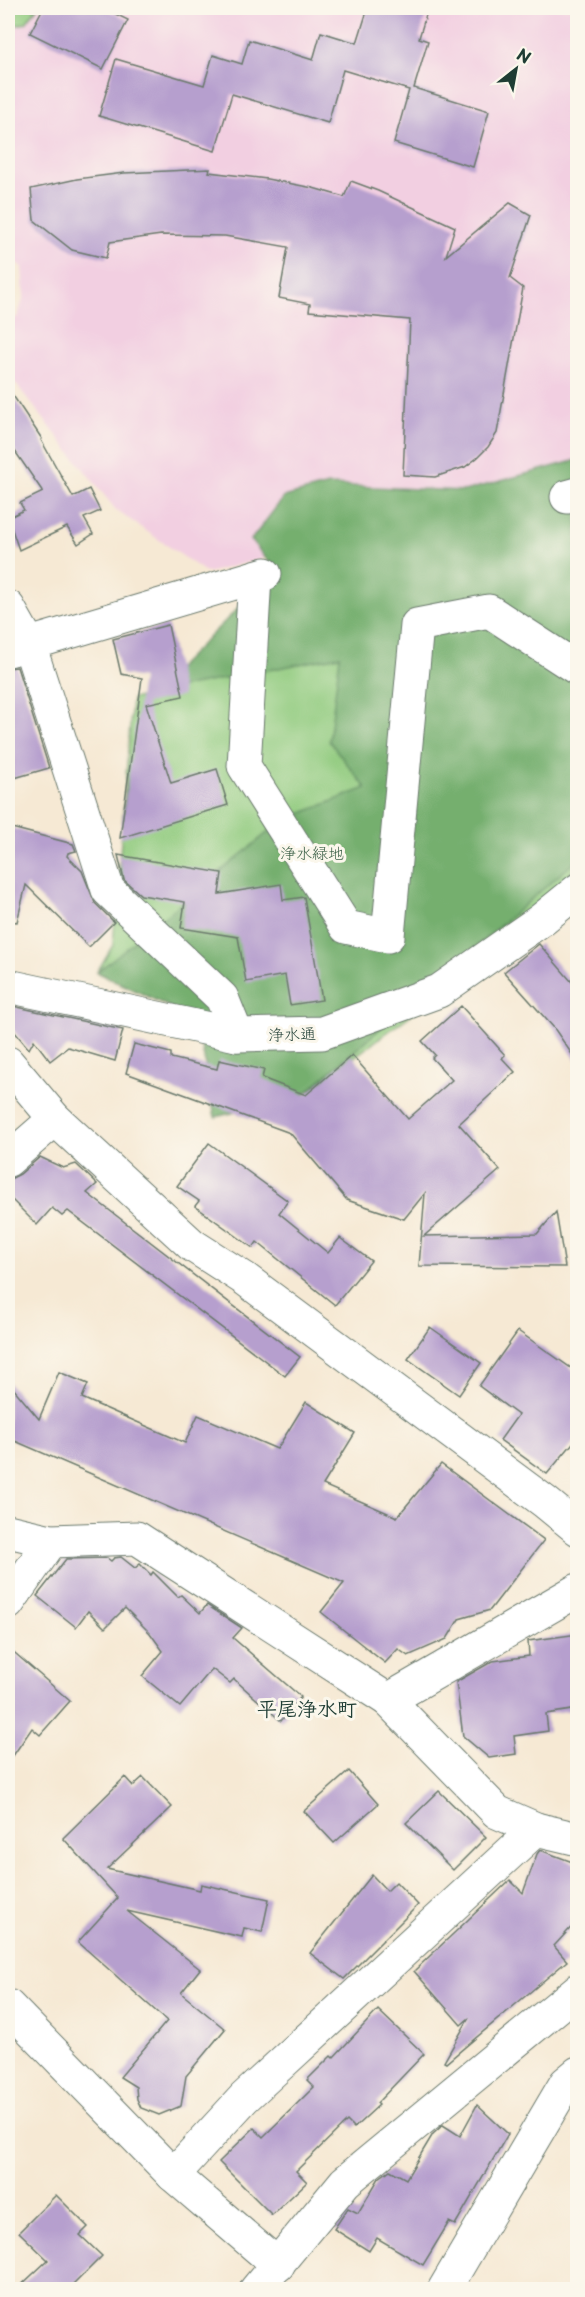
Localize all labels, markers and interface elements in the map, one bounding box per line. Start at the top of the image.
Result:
north arrow [486,39,546,99]
text: N [513,42,536,69]
park label: 浄水緑地 [280,840,344,864]
street label: 浄水通 [268,1020,316,1046]
district label: 平尾浄水町 [257,1693,357,1723]

